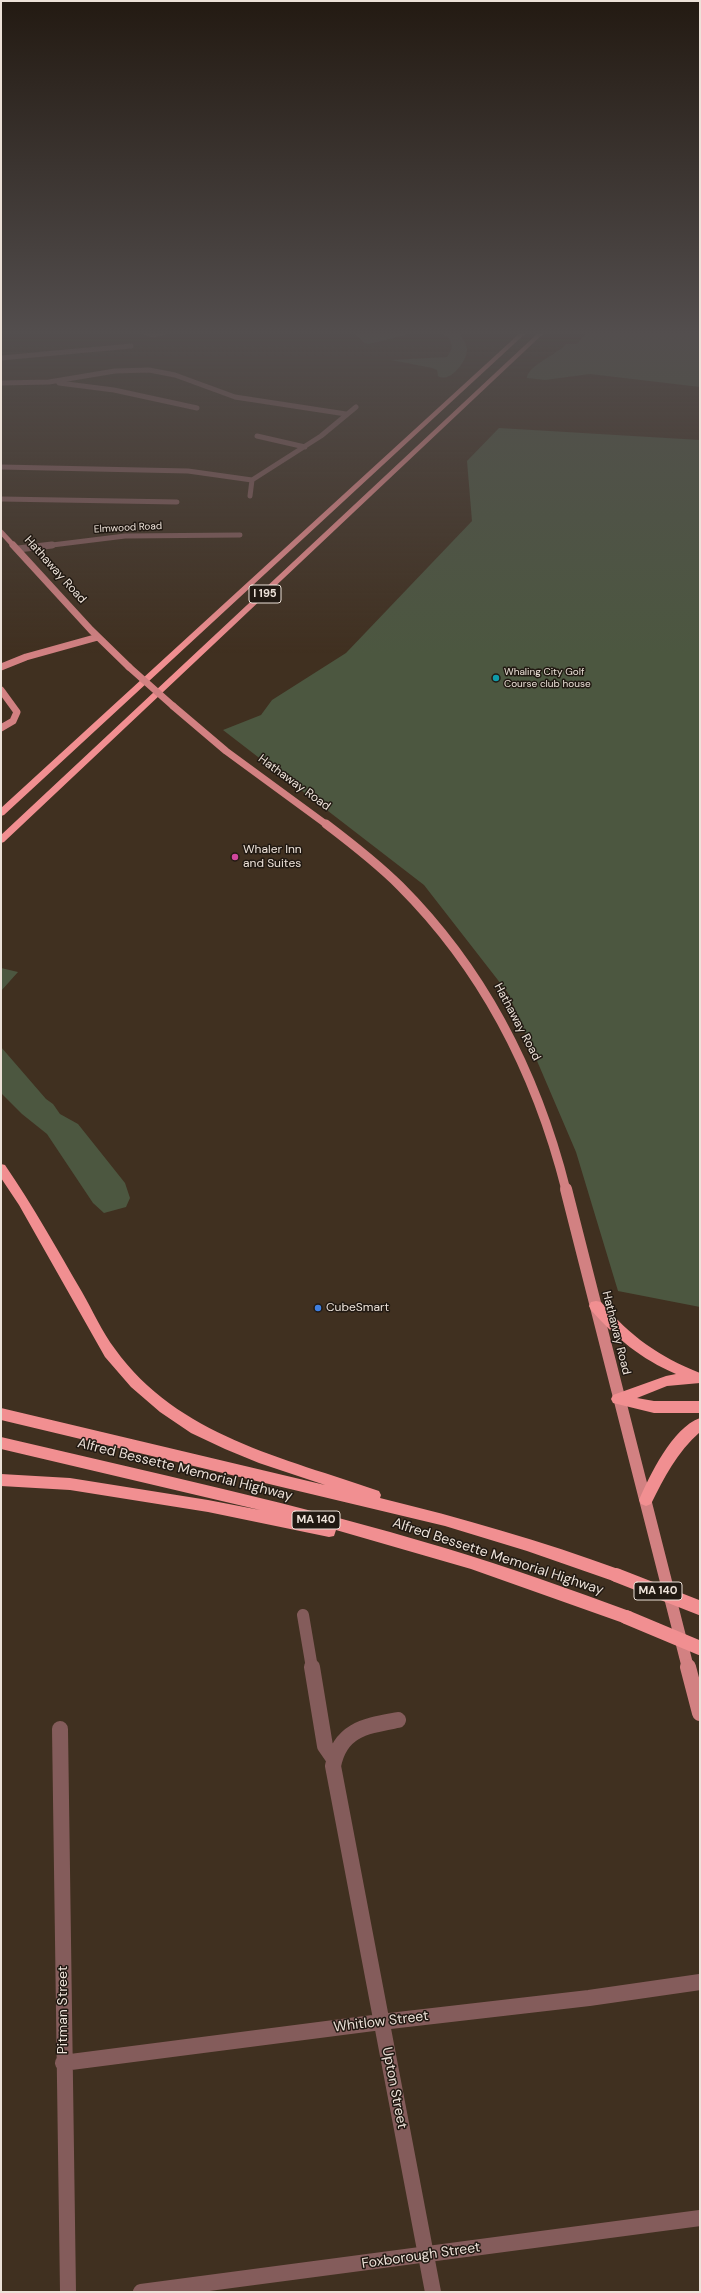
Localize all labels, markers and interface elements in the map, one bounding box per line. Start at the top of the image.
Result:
street label: Elmwood Road [94,520,162,536]
street label: Hathaway Road [21,533,89,607]
road number: I 195 [249,585,281,603]
place label: Whaling City Golf Course club house [504,666,591,690]
marker: Whaling City Golf Course club house [491,673,501,683]
street label: Hathaway Road [255,752,333,814]
place label: Whaler Inn and Suites [243,843,302,871]
marker: Whaler Inn and Suites [230,852,240,862]
street label: Hathaway Road [491,981,543,1063]
street label: Hathaway Road [599,1290,633,1376]
place label: CubeSmart [326,1301,389,1315]
marker: CubeSmart [313,1303,323,1313]
street label: Alfred Bessette Memorial Highway [76,1435,294,1505]
road number: MA 140 [292,1511,340,1529]
street label: Alfred Bessette Memorial Highway [390,1515,606,1599]
road number: MA 140 [634,1582,682,1600]
street label: Pitman Street [55,1966,71,2054]
street label: Whitlow Street [332,2008,430,2036]
street label: Upton Street [378,2046,410,2130]
street label: Foxborough Street [361,2239,481,2273]

